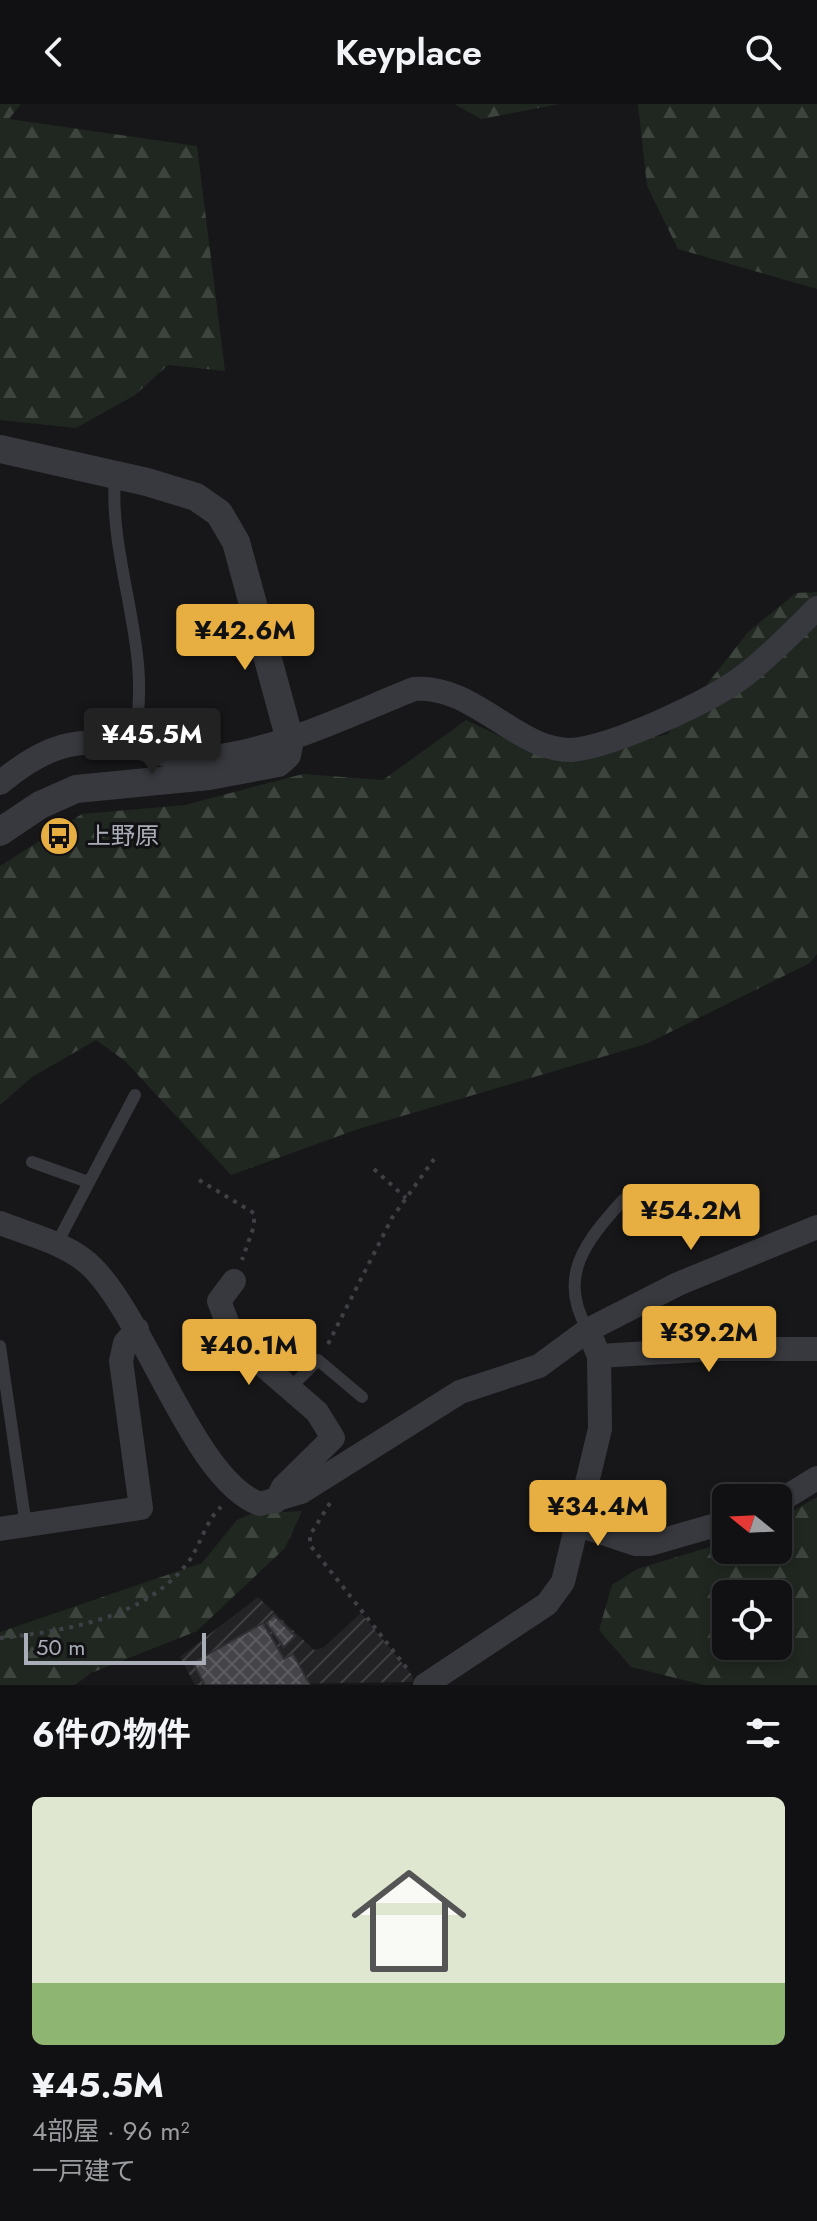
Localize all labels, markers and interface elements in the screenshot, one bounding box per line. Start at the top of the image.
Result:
text: Keyplace [335,26,482,78]
icon: back [32,30,76,74]
icon: search [741,30,785,74]
pin: ¥42.6M [180,604,310,672]
text: ¥42.6M [194,611,296,649]
pin: ¥45.5M [87,708,217,776]
text: ¥45.5M [102,715,202,753]
bus stop icon: 上野原 [38,815,80,857]
place label: 上野原 [87,818,159,853]
pin: ¥54.2M [626,1184,756,1252]
text: ¥54.2M [641,1191,741,1229]
pin: ¥39.2M [644,1306,774,1374]
text: ¥39.2M [660,1313,758,1351]
pin: ¥40.1M [184,1319,314,1387]
text: ¥40.1M [200,1326,298,1364]
pin: ¥34.4M [533,1480,663,1548]
north arrow [712,1484,792,1564]
map controls [712,1484,792,1660]
text: ¥34.4M [547,1487,649,1525]
button: locate [712,1580,792,1660]
scale bar [24,1629,206,1665]
text: 50 m [36,1631,85,1663]
text: 6件の物件 [32,1710,191,1759]
icon: filters [741,1711,785,1755]
icon: home [337,1849,481,1993]
text: ¥45.5M [32,2061,164,2110]
text: 4部屋 · 96 m² [32,2112,190,2150]
text: 一戸建て [32,2152,136,2190]

